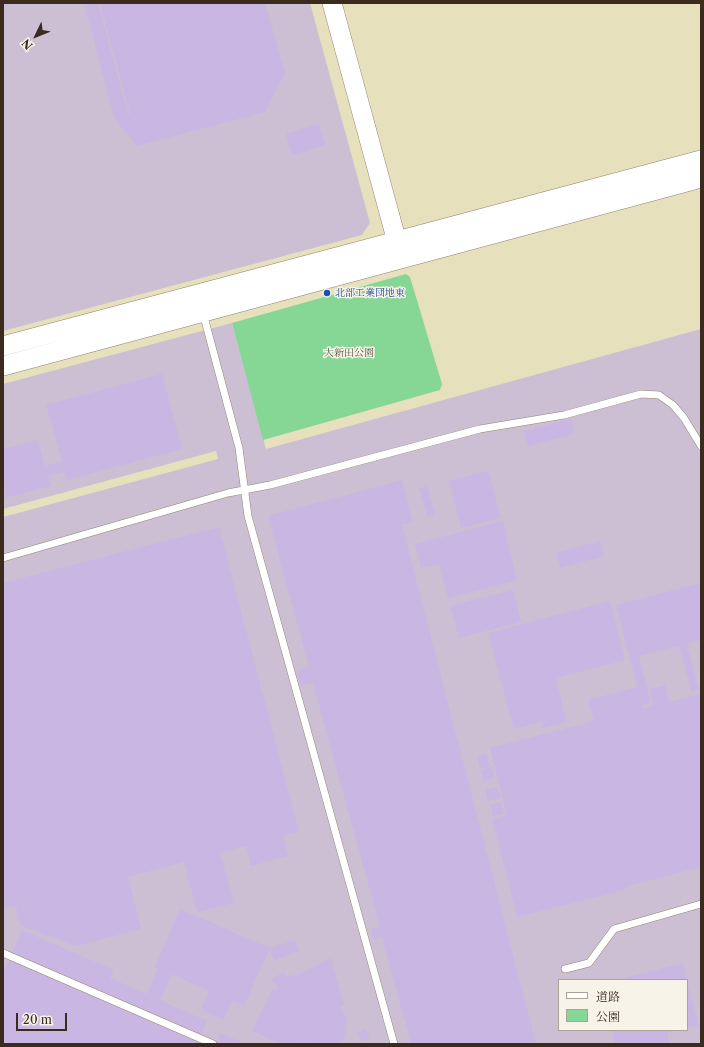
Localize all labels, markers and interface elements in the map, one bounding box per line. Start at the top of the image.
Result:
north arrow [16,16,56,56]
text: N [19,36,36,52]
place label: 北部工業団地東 [335,287,405,299]
marker: 北部工業団地東 [322,288,332,298]
park label: 大新田公園 [324,347,374,359]
legend [558,979,688,1031]
text: 道路 [596,989,620,1004]
scale bar [18,1005,69,1031]
text: 公園 [596,1009,620,1024]
text: 20 m [23,1012,52,1027]

